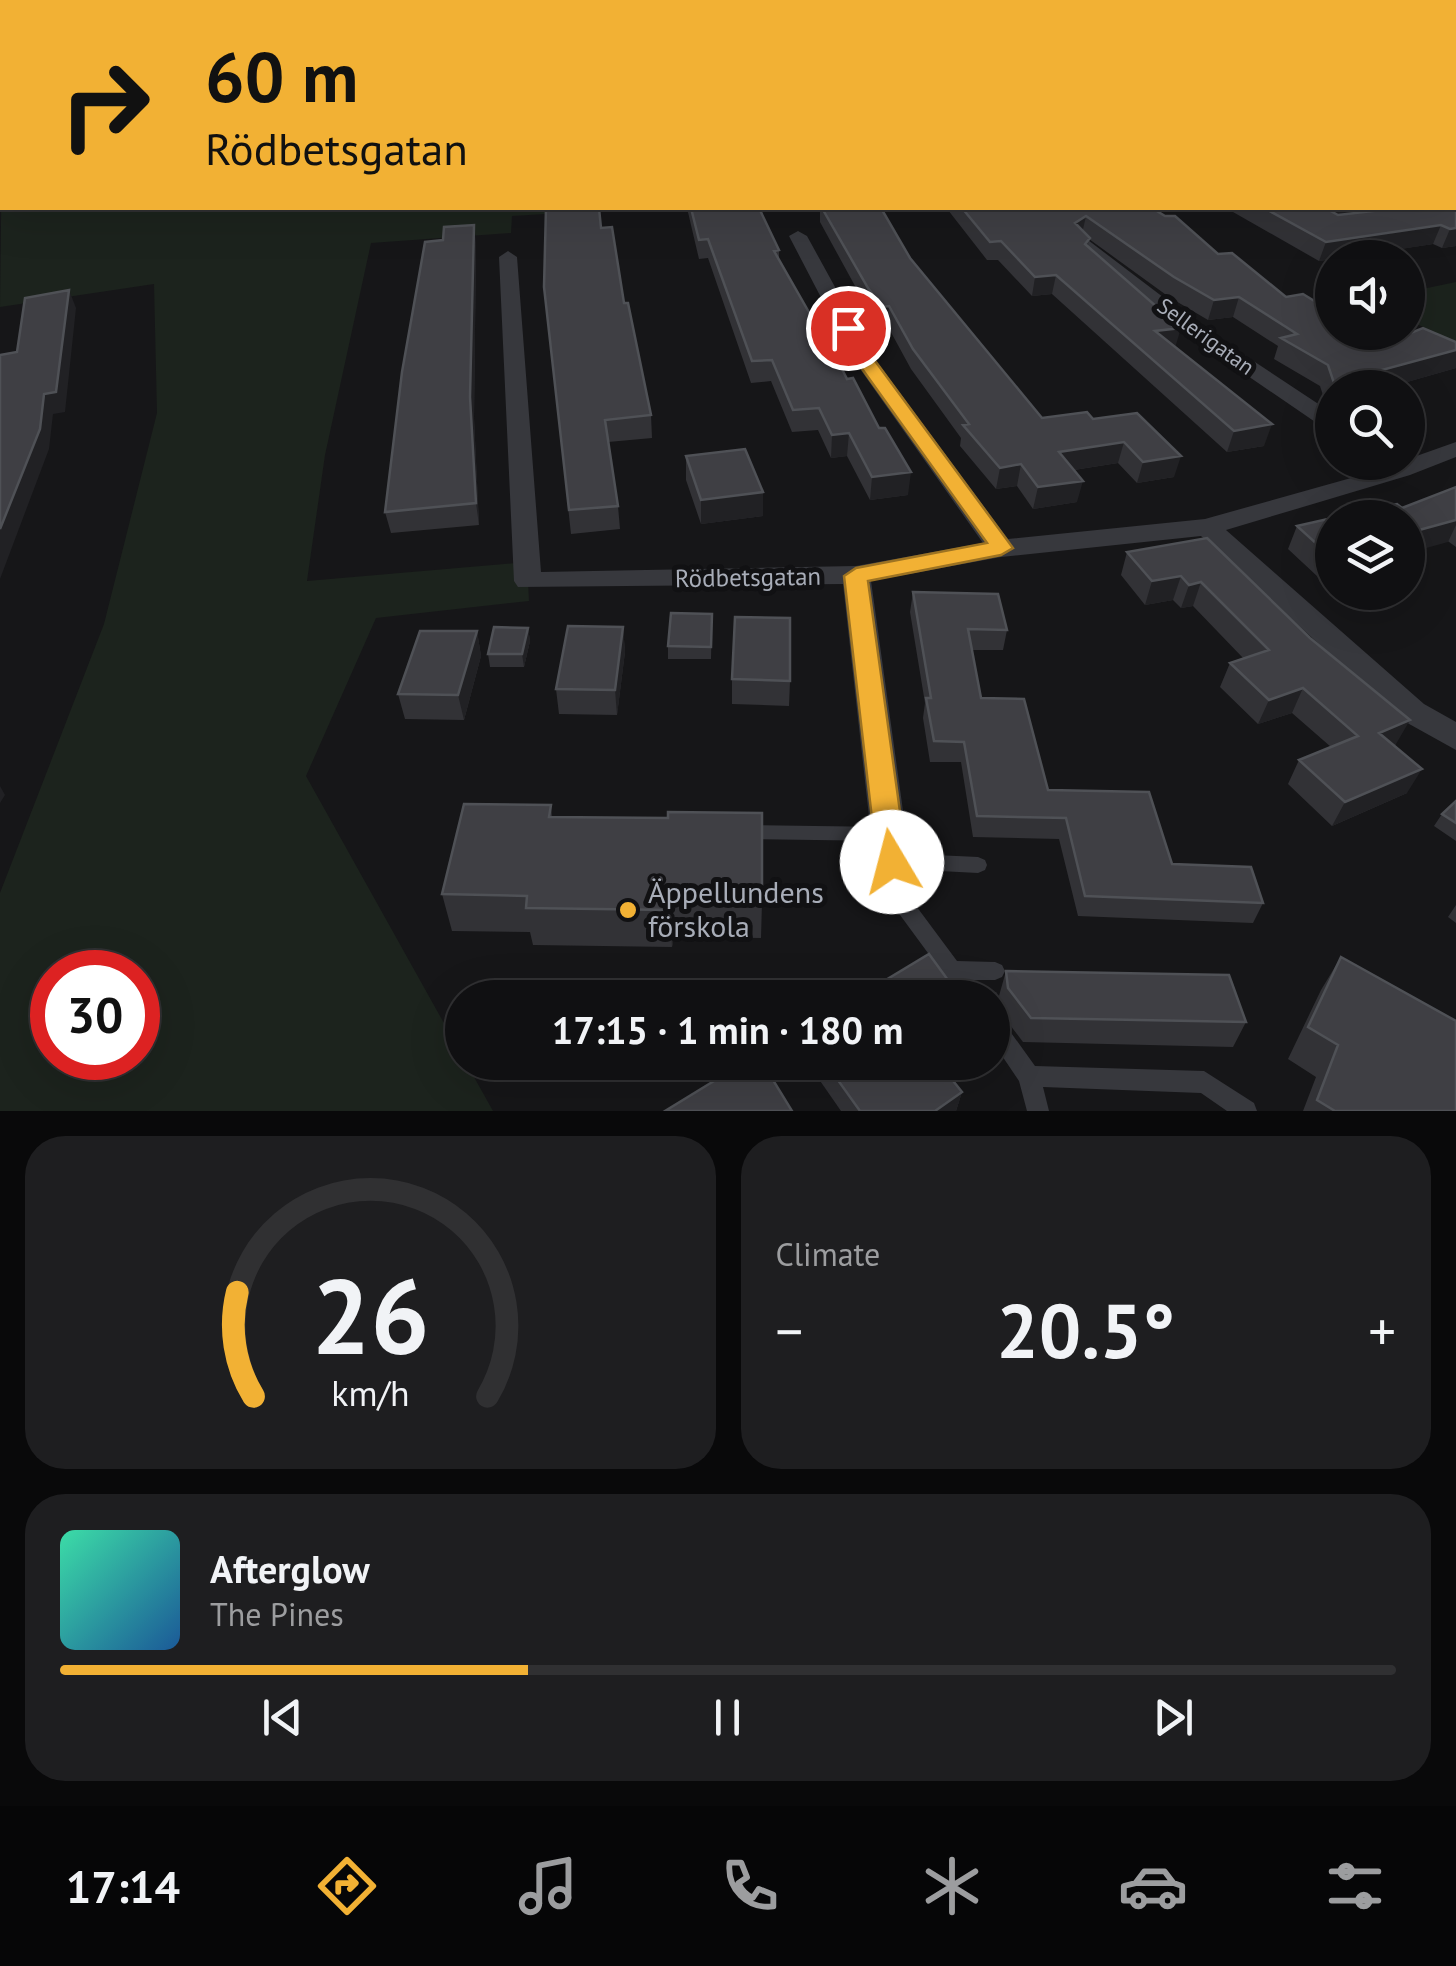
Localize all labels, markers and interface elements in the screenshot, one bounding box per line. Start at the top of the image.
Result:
text: 60 m [205,31,358,121]
icon: right [40,40,170,170]
text: Rödbetsgatan [205,119,468,177]
map controls [1315,240,1425,610]
button: sound [1315,240,1425,350]
pin [806,286,891,371]
street label: Sellerigatan [1152,291,1260,381]
icon: arrive [821,301,876,356]
button: search [1315,370,1425,480]
button: layers [1315,500,1425,610]
street label: Rödbetsgatan [675,560,821,594]
position arrow [840,810,944,914]
place label: Äppellundens förskola [648,872,824,945]
marker: Äppellundens förskola [617,899,639,921]
speed limit sign: 30 [30,950,160,1080]
text: 17:15 · 1 min · 180 m [552,1005,903,1054]
text: Climate [776,1233,880,1275]
text: 26 [311,1248,429,1383]
text: 20.5° [996,1282,1175,1379]
text: − [776,1295,803,1366]
text: + [1368,1295,1396,1366]
text: km/h [331,1370,409,1416]
text: Afterglow [210,1544,370,1593]
text: The Pines [210,1593,344,1635]
icon: previous [255,1690,310,1745]
icon: pause [700,1690,755,1745]
icon: next [1146,1690,1201,1745]
icon: directions [312,1851,382,1921]
icon: music [513,1851,583,1921]
icon: phone [715,1851,785,1921]
icon: climate [917,1851,987,1921]
icon: car [1118,1851,1188,1921]
icon: filters [1320,1851,1390,1921]
text: 17:14 [66,1857,180,1915]

